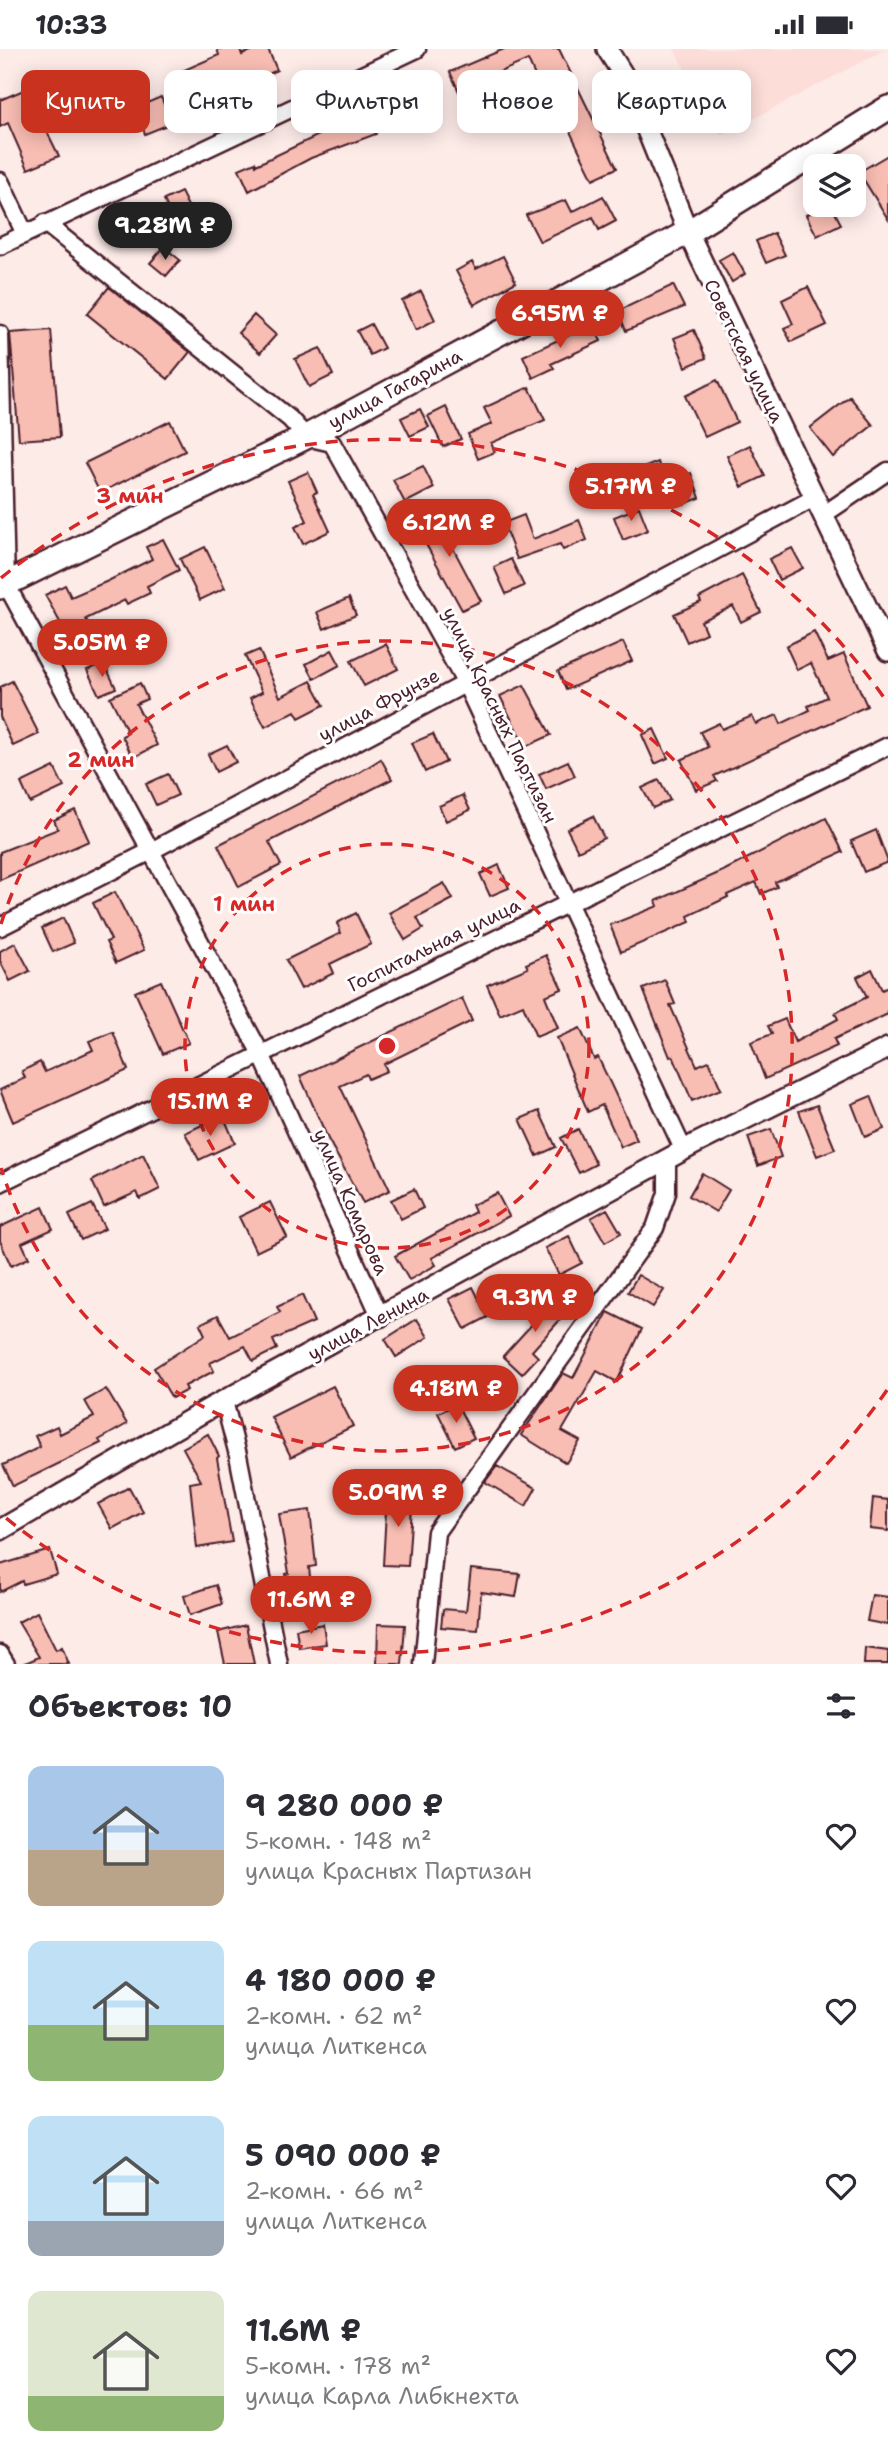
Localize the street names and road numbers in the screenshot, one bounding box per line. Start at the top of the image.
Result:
street label: Советская улица [698,275,790,427]
street label: улица Гагарина [324,343,466,435]
street label: улица Красных Партизан [437,603,563,827]
street label: улица Фрунзе [314,663,444,747]
street label: Госпитальная улица [344,892,525,998]
street label: улица Комарова [308,1125,394,1279]
street label: улица Ленина [303,1282,433,1366]

